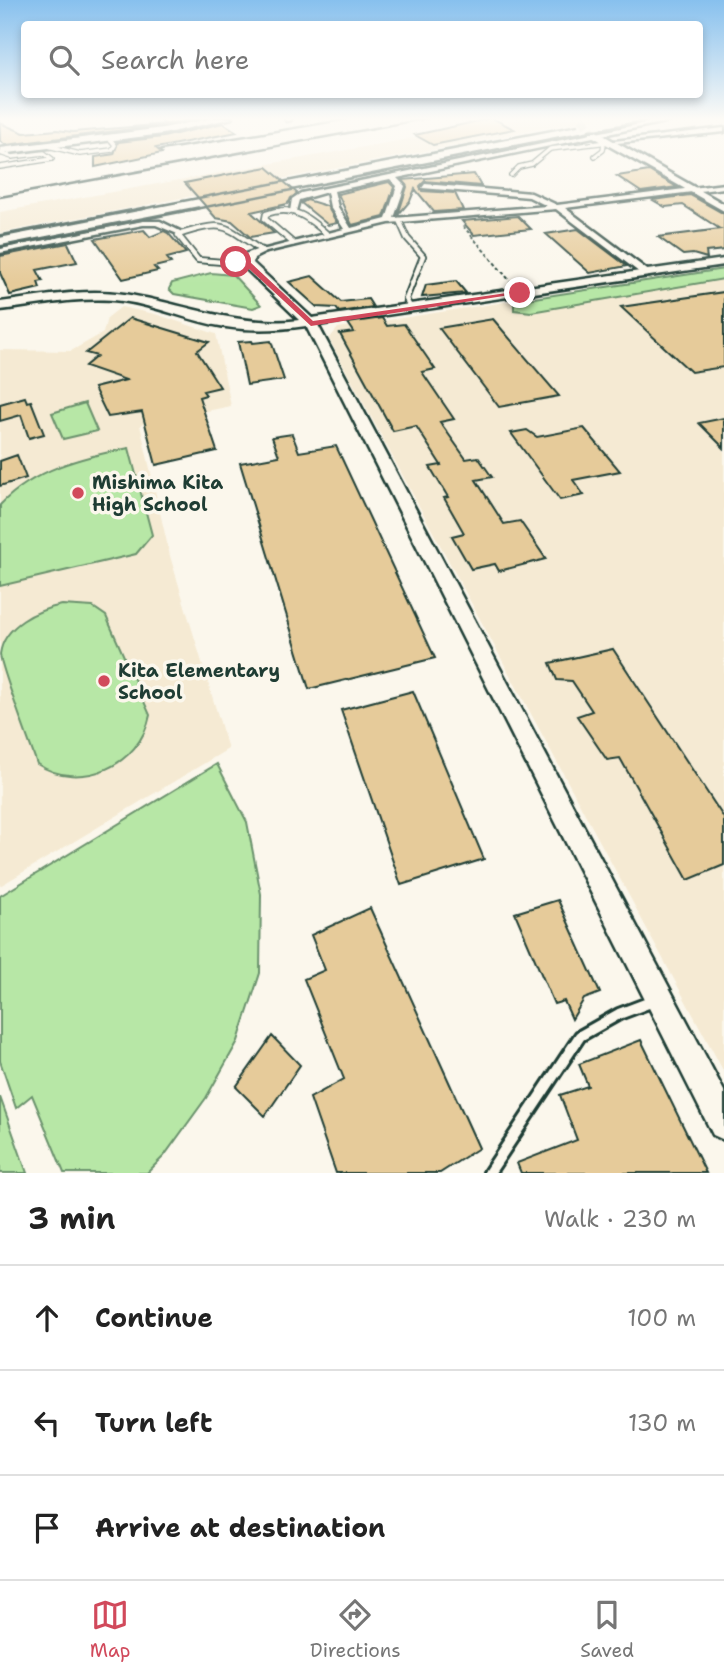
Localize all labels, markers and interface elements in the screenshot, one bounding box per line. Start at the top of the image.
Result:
search box [21,21,703,98]
icon: search [45,41,83,79]
text: Search here [101,42,250,77]
route start [220,246,251,277]
route end [504,277,535,308]
place label: Mishima Kita High School [92,470,223,517]
marker: Mishima Kita High School [70,485,86,501]
place label: Kita Elementary School [118,658,280,705]
marker: Kita Elementary School [96,673,112,689]
text: 3 min [28,1198,115,1239]
text: Walk · 230 m [544,1204,696,1234]
icon: ahead [28,1299,66,1337]
text: Continue [95,1300,213,1335]
text: 100 m [627,1303,696,1333]
icon: left [28,1404,66,1442]
text: Turn left [95,1405,212,1440]
text: 130 m [628,1408,696,1438]
icon: arrive [28,1509,66,1547]
text: Arrive at destination [95,1510,385,1545]
tab: Map [90,1596,130,1663]
tab: Directions [310,1596,401,1663]
tab: Saved [580,1596,634,1663]

